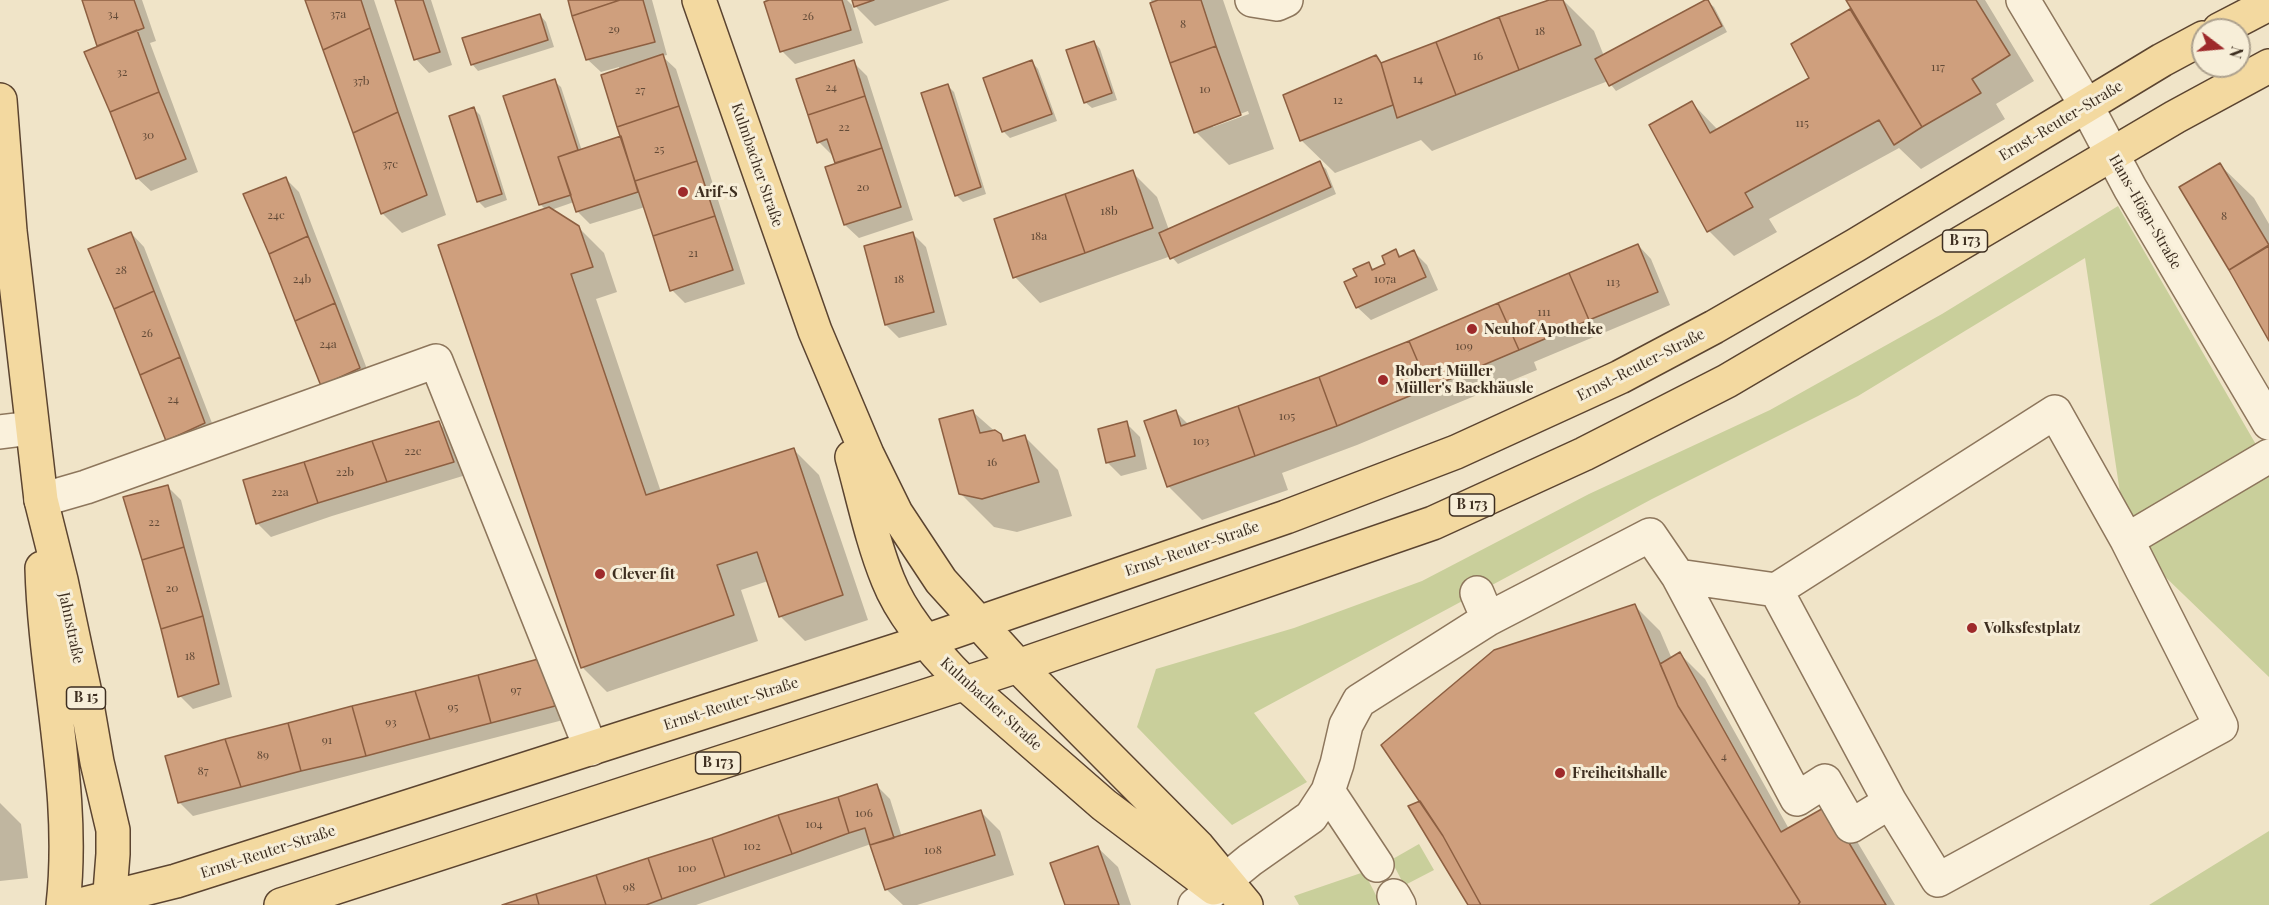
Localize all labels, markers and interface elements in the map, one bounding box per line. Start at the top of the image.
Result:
house number: 34 [107,7,119,21]
house number: 37a [330,7,346,21]
house number: 26 [802,9,814,23]
house number: 8 [1180,17,1186,31]
north arrow [2191,18,2251,78]
house number: 29 [608,22,620,36]
house number: 18 [1535,24,1545,38]
text: N [2225,44,2249,61]
house number: 16 [1473,49,1483,63]
house number: 117 [1931,60,1945,74]
house number: 32 [116,65,128,79]
house number: 14 [1413,72,1423,86]
house number: 37b [352,74,370,88]
street label: Ernst-Reuter-Straße [1996,77,2126,165]
house number: 24 [825,80,837,94]
house number: 10 [1199,82,1211,96]
house number: 27 [635,83,645,97]
house number: 12 [1333,93,1343,107]
street label: Kulmbacher Straße [727,101,787,229]
house number: 115 [1795,116,1809,130]
house number: 22 [838,120,850,134]
house number: 30 [142,128,154,142]
house number: 25 [654,142,664,156]
street label: Hans-Högn-Straße [2105,152,2185,272]
house number: 37c [382,157,398,171]
house number: 20 [857,180,869,194]
place label: Arif-S [695,183,738,201]
marker: Arif-S [676,185,690,199]
house number: 18b [1100,204,1118,218]
house number: 24c [267,208,285,222]
house number: 8 [2221,209,2227,223]
house number: 18a [1031,229,1047,243]
road number: B 173 [1942,230,1988,252]
house number: 21 [688,246,698,260]
house number: 28 [115,263,127,277]
house number: 24b [293,272,311,286]
house number: 18 [894,272,904,286]
house number: 107a [1374,272,1396,286]
house number: 113 [1606,275,1620,289]
house number: 111 [1537,305,1551,319]
place label: Neuhof Apotheke [1484,320,1603,338]
marker: Neuhof Apotheke [1465,322,1479,336]
street label: Ernst-Reuter-Straße [1574,325,1708,405]
house number: 26 [141,326,153,340]
house number: 24a [319,337,337,351]
house number: 109 [1455,339,1473,353]
place label: Robert Müller Müller's Backhäusle [1395,362,1534,397]
marker: Robert Müller Müller's Backhäusle [1376,373,1390,387]
house number: 24 [167,392,179,406]
house number: 105 [1279,409,1295,423]
house number: 103 [1192,434,1210,448]
house number: 22c [404,444,422,458]
house number: 16 [987,455,997,469]
house number: 22b [336,465,354,479]
house number: 22a [271,485,289,499]
road number: B 173 [1450,494,1494,516]
house number: 22 [148,515,160,529]
street label: Ernst-Reuter-Straße [1122,518,1262,580]
place label: Clever fit [612,565,675,583]
marker: Clever fit [593,567,607,581]
house number: 20 [166,581,178,595]
street label: Jahnstraße [55,591,87,665]
place label: Volksfestplatz [1984,619,2080,637]
marker: Volksfestplatz [1965,621,1979,635]
house number: 18 [185,649,195,663]
street label: Kulmbacher Straße [937,654,1045,754]
street label: Ernst-Reuter-Straße [661,674,801,734]
house number: 97 [511,683,521,697]
road number: B 15 [66,687,106,709]
house number: 95 [447,700,459,714]
house number: 93 [385,715,397,729]
house number: 91 [322,733,332,747]
house number: 89 [257,748,269,762]
house number: 4 [1721,749,1727,763]
road number: B 173 [696,752,740,774]
house number: 87 [197,764,209,778]
place label: Freiheitshalle [1572,764,1667,782]
marker: Freiheitshalle [1553,766,1567,780]
house number: 106 [855,806,873,820]
house number: 104 [805,817,823,831]
street label: Ernst-Reuter-Straße [198,822,338,882]
house number: 102 [743,839,761,853]
house number: 108 [924,843,942,857]
house number: 100 [678,861,696,875]
house number: 98 [623,880,635,894]

